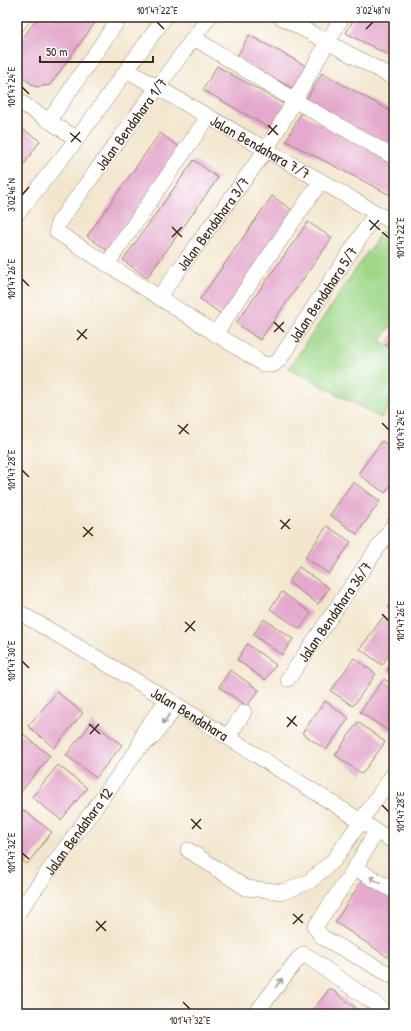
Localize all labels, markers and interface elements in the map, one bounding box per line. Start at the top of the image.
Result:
text: 101°47'22"E [136,4,178,17]
text: 3°02'48"N [356,4,390,17]
scale bar [40,38,153,64]
text: 50 m [46,43,67,60]
text: 101°47'24"E [5,66,18,107]
street label: Jalan Bendahara 1/7 [90,73,172,175]
street label: Jalan Bendahara 7/7 [207,110,315,184]
street label: Jalan Bendahara 3/7 [171,172,254,275]
text: 3°02'46"N [5,178,18,212]
text: 101°47'22"E [394,217,407,259]
street label: Jalan Bendahara 5/7 [283,242,362,346]
text: 101°47'26"E [5,258,18,299]
text: 101°47'24"E [394,409,407,450]
text: 101°47'28"E [5,449,18,490]
street label: Jalan Bendahara 36/7 [292,557,376,666]
text: 101°47'26"E [394,600,407,641]
text: 101°47'30"E [5,640,18,681]
street label: Jalan Bendahara [147,682,233,746]
one-way arrow [162,714,170,725]
street label: Jalan Bendahara 12 [39,783,117,879]
text: 101°47'28"E [394,791,407,832]
text: 101°47'32"E [5,832,18,874]
one-way arrow [369,875,381,883]
one-way arrow [275,978,283,989]
text: 101°47'32"E [169,1014,211,1027]

